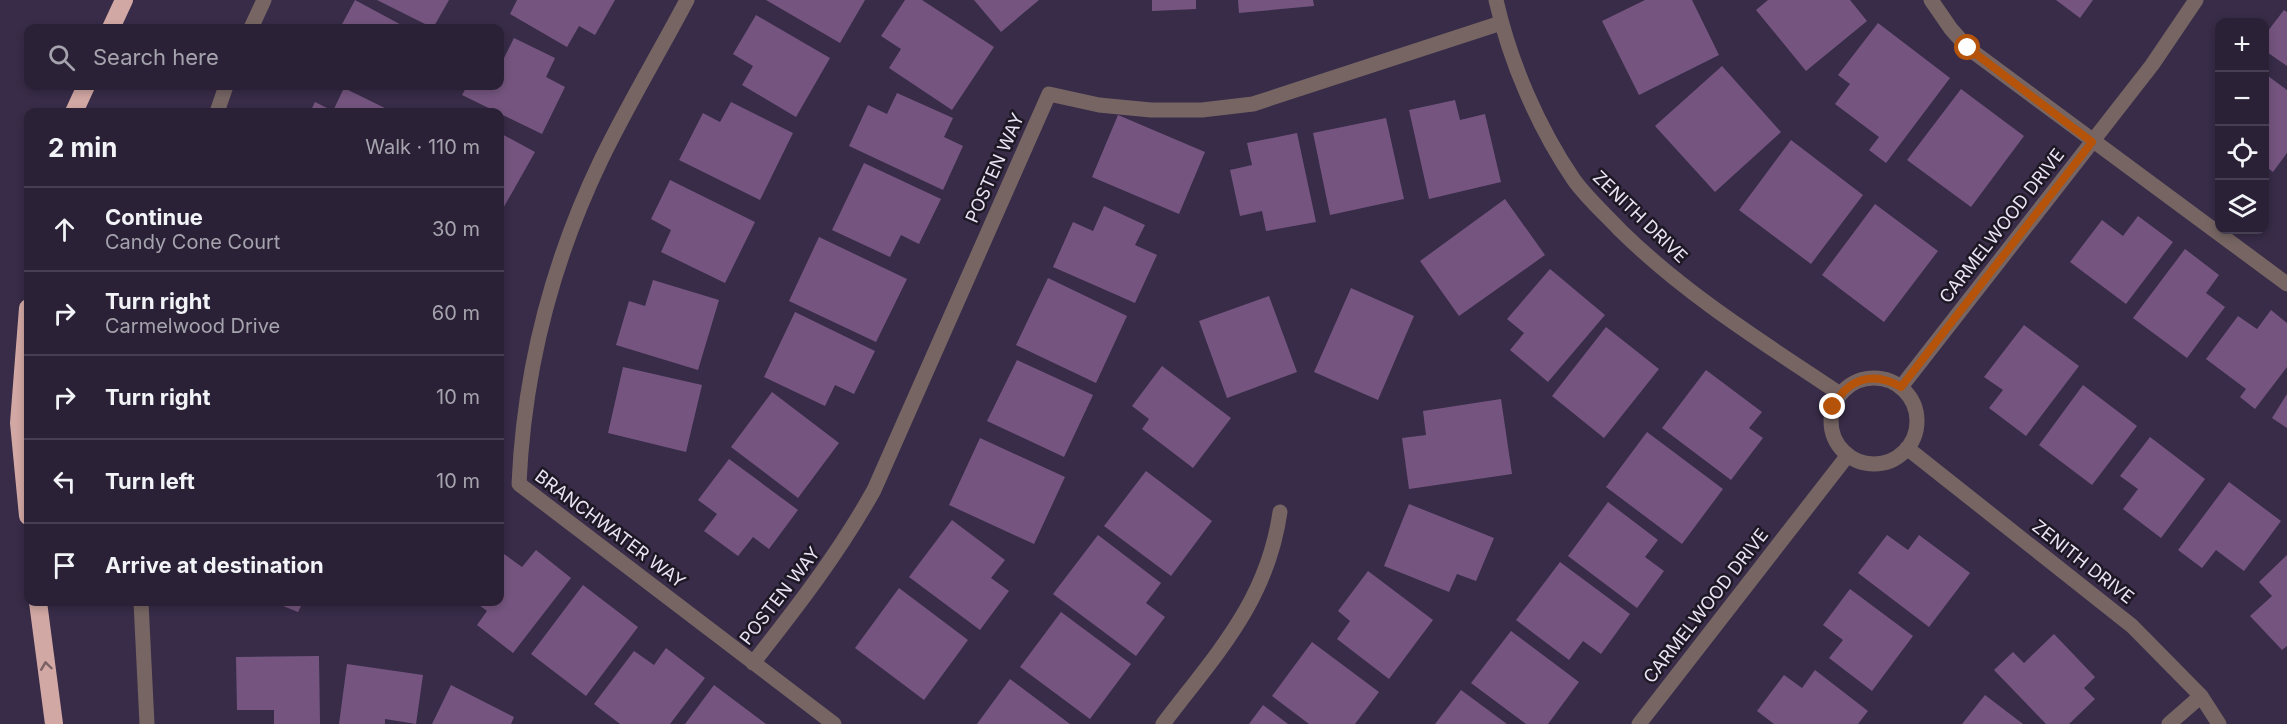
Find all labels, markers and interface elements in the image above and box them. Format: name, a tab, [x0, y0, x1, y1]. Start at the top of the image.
map controls	[2215, 18, 2269, 234]
button: +	[2215, 18, 2269, 72]
search box	[24, 24, 504, 90]
route start	[1954, 34, 1980, 60]
icon: search	[45, 41, 78, 74]
text: Search here	[93, 44, 219, 70]
button: −	[2215, 72, 2269, 126]
street label: POSTEN WAY	[961, 110, 1028, 226]
button: locate	[2215, 126, 2269, 180]
text: 2 min	[48, 132, 118, 163]
text: Walk · 110 m	[365, 135, 480, 159]
street label: CARMELWOOD DRIVE	[1935, 144, 2068, 307]
street label: ZENITH DRIVE	[1589, 166, 1692, 267]
button: layers	[2215, 180, 2269, 234]
text: Continue	[105, 204, 203, 230]
icon: ahead	[48, 213, 81, 246]
text: 30 m	[432, 217, 480, 241]
text: Candy Cone Court	[105, 230, 280, 254]
text: Turn right	[105, 288, 211, 314]
icon: right	[48, 297, 81, 330]
text: 60 m	[432, 301, 480, 325]
text: Carmelwood Drive	[105, 314, 280, 338]
icon: right	[48, 381, 81, 414]
text: Turn right	[105, 384, 211, 410]
text: 10 m	[436, 385, 480, 409]
route end	[1819, 393, 1845, 419]
icon: left	[48, 465, 81, 498]
street label: BRANCHWATER WAY	[531, 465, 690, 592]
text: Turn left	[105, 468, 195, 494]
text: 10 m	[436, 469, 480, 493]
street label: ZENITH DRIVE	[2028, 515, 2138, 608]
street label: CARMELWOOD DRIVE	[1639, 524, 1772, 687]
street label: POSTEN WAY	[735, 543, 824, 649]
icon: arrive	[48, 549, 81, 582]
text: Arrive at destination	[105, 552, 324, 578]
one-way arrow	[41, 661, 53, 671]

